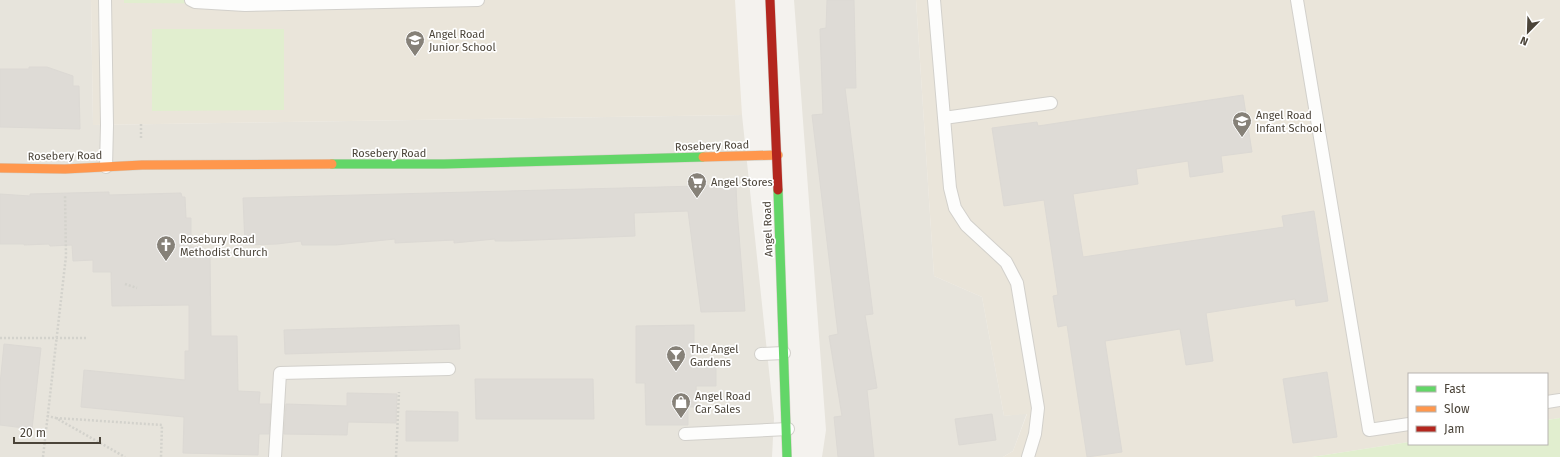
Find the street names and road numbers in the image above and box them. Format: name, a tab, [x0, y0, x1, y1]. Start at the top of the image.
street label: Rosebery Road	[675, 138, 749, 154]
street label: Rosebery Road	[352, 147, 426, 160]
street label: Rosebery Road	[28, 149, 102, 163]
street label: Angel Road	[761, 201, 775, 257]

